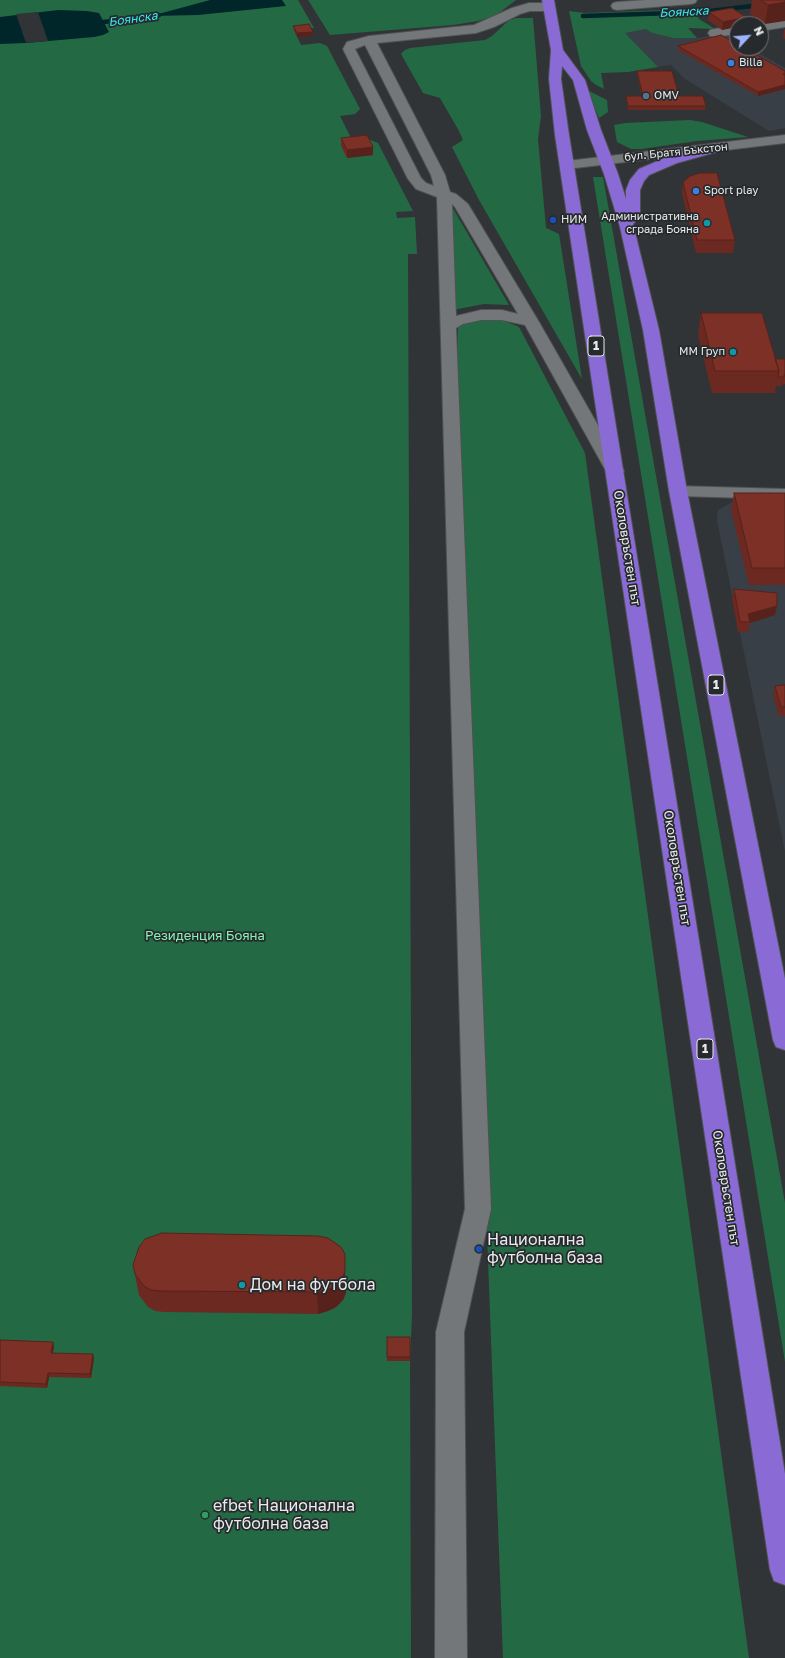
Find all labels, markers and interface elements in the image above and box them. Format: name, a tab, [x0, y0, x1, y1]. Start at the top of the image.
water label: Боянска	[659, 4, 709, 20]
water label: Боянска	[108, 8, 158, 30]
north arrow	[729, 16, 769, 56]
text: N	[752, 24, 767, 38]
place label: Billa	[739, 56, 763, 70]
marker: Billa	[726, 58, 736, 68]
place label: OMV	[654, 89, 679, 103]
marker: OMV	[641, 91, 651, 101]
street label: бул. Братя Бъкстон	[624, 140, 728, 164]
place label: Sport play	[704, 184, 759, 198]
marker: Sport play	[691, 186, 701, 196]
place label: Административна сграда Бояна	[601, 210, 699, 236]
place label: НИМ	[561, 213, 587, 227]
marker: НИМ	[548, 215, 558, 225]
marker: Административна сграда Бояна	[702, 218, 712, 228]
road number: 1	[588, 336, 604, 356]
place label: ММ Груп	[679, 345, 725, 359]
marker: ММ Груп	[728, 347, 738, 357]
street label: Околовръстен път	[610, 489, 644, 607]
road number: 1	[708, 675, 724, 695]
street label: Околовръстен път	[660, 809, 694, 927]
park label: Резиденция Бояна	[145, 928, 265, 944]
road number: 1	[697, 1039, 713, 1059]
street label: Околовръстен път	[709, 1129, 743, 1247]
place label: Национална футболна база	[487, 1230, 603, 1268]
marker: Национална футболна база	[474, 1244, 484, 1254]
place label: Дом на футбола	[250, 1275, 375, 1295]
marker: Дом на футбола	[237, 1280, 247, 1290]
place label: efbet Национална футболна база	[213, 1496, 355, 1534]
marker: efbet Национална футболна база	[200, 1510, 210, 1520]

